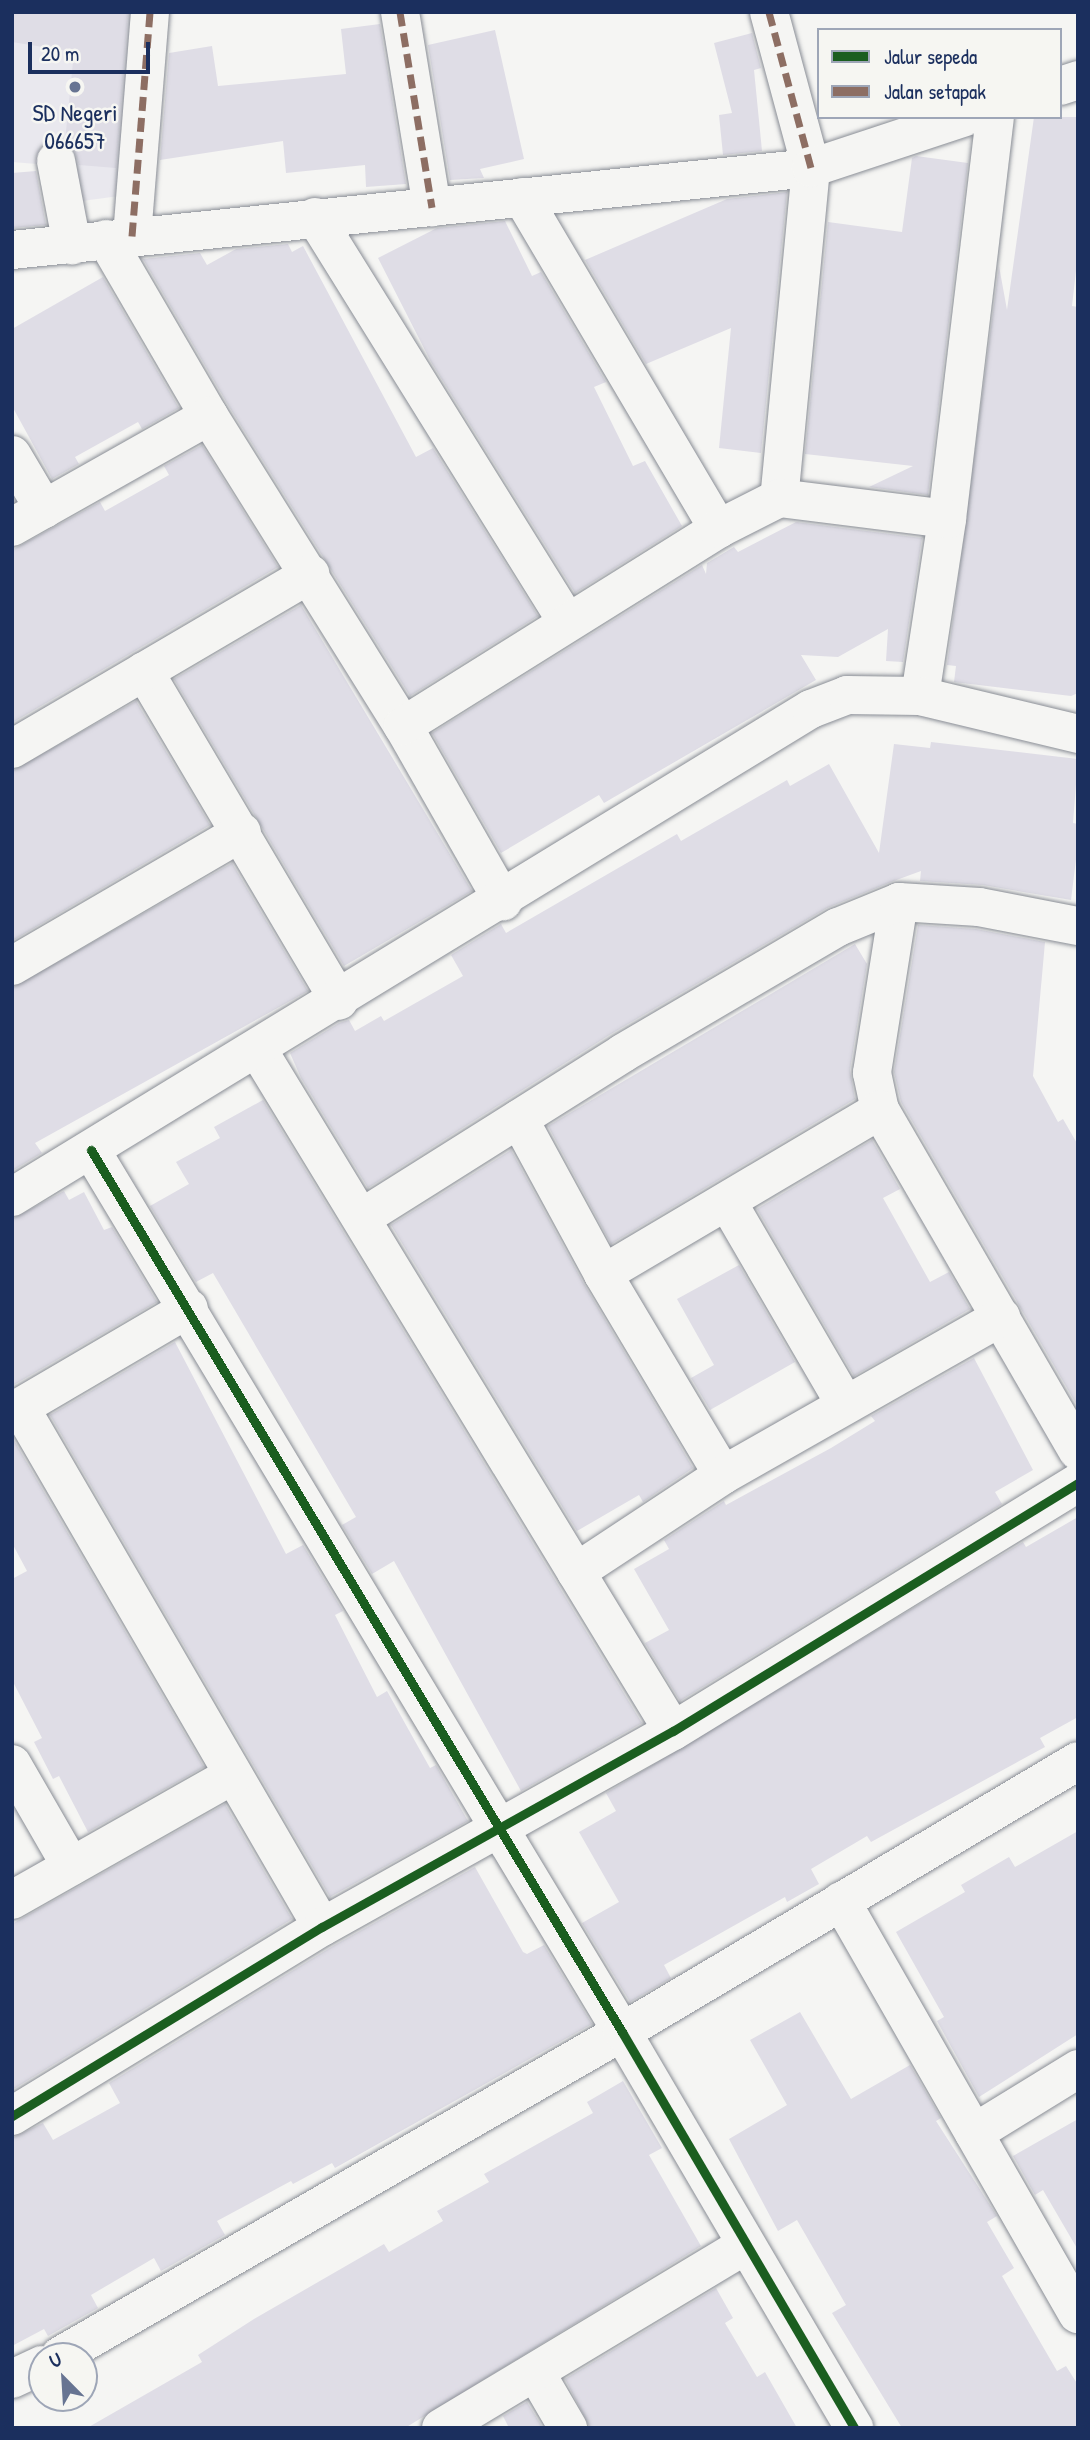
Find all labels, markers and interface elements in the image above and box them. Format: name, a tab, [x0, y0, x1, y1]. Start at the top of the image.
scale bar	[32, 28, 154, 72]
legend	[817, 28, 1062, 119]
text: 20 m	[41, 39, 79, 68]
text: Jalur sepeda	[884, 42, 977, 71]
text: Jalan setapak	[884, 77, 986, 106]
marker: SD Negeri 066657	[67, 79, 83, 95]
place label: SD Negeri 066657	[32, 99, 118, 155]
north arrow	[28, 2342, 98, 2412]
text: U	[45, 2346, 65, 2374]

